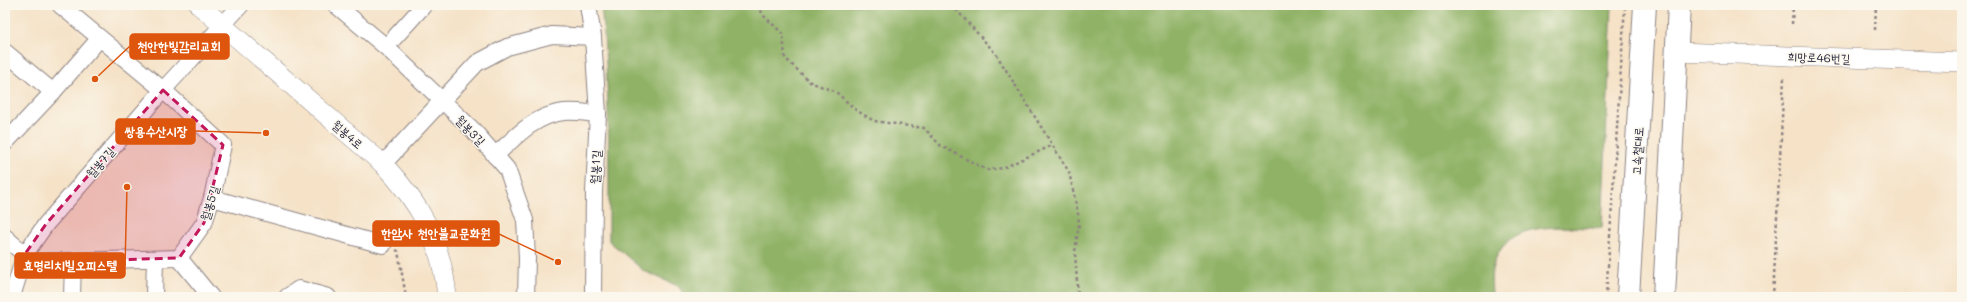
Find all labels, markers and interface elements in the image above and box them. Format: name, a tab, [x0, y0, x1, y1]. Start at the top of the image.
callout: 천안한빛감리교회	[130, 34, 229, 59]
text: 천안한빛감리교회	[137, 37, 221, 54]
street label: 희망로46번길	[1787, 48, 1851, 66]
street label: 월봉3길	[453, 111, 489, 149]
street label: 월봉4로	[329, 116, 367, 152]
callout: 쌍용수산시장	[116, 119, 195, 144]
text: 쌍용수산시장	[124, 122, 188, 139]
street label: 고속철대로	[1628, 126, 1646, 176]
street label: 월봉7길	[82, 143, 118, 181]
street label: 월봉1길	[586, 149, 604, 185]
street label: 월봉5길	[196, 183, 222, 223]
callout: 한암사 천안불교문화원	[373, 221, 499, 246]
text: 한암사 천안불교문화원	[380, 224, 491, 241]
callout: 효명리치빌오피스텔	[15, 253, 125, 278]
text: 효명리치빌오피스텔	[23, 256, 118, 273]

